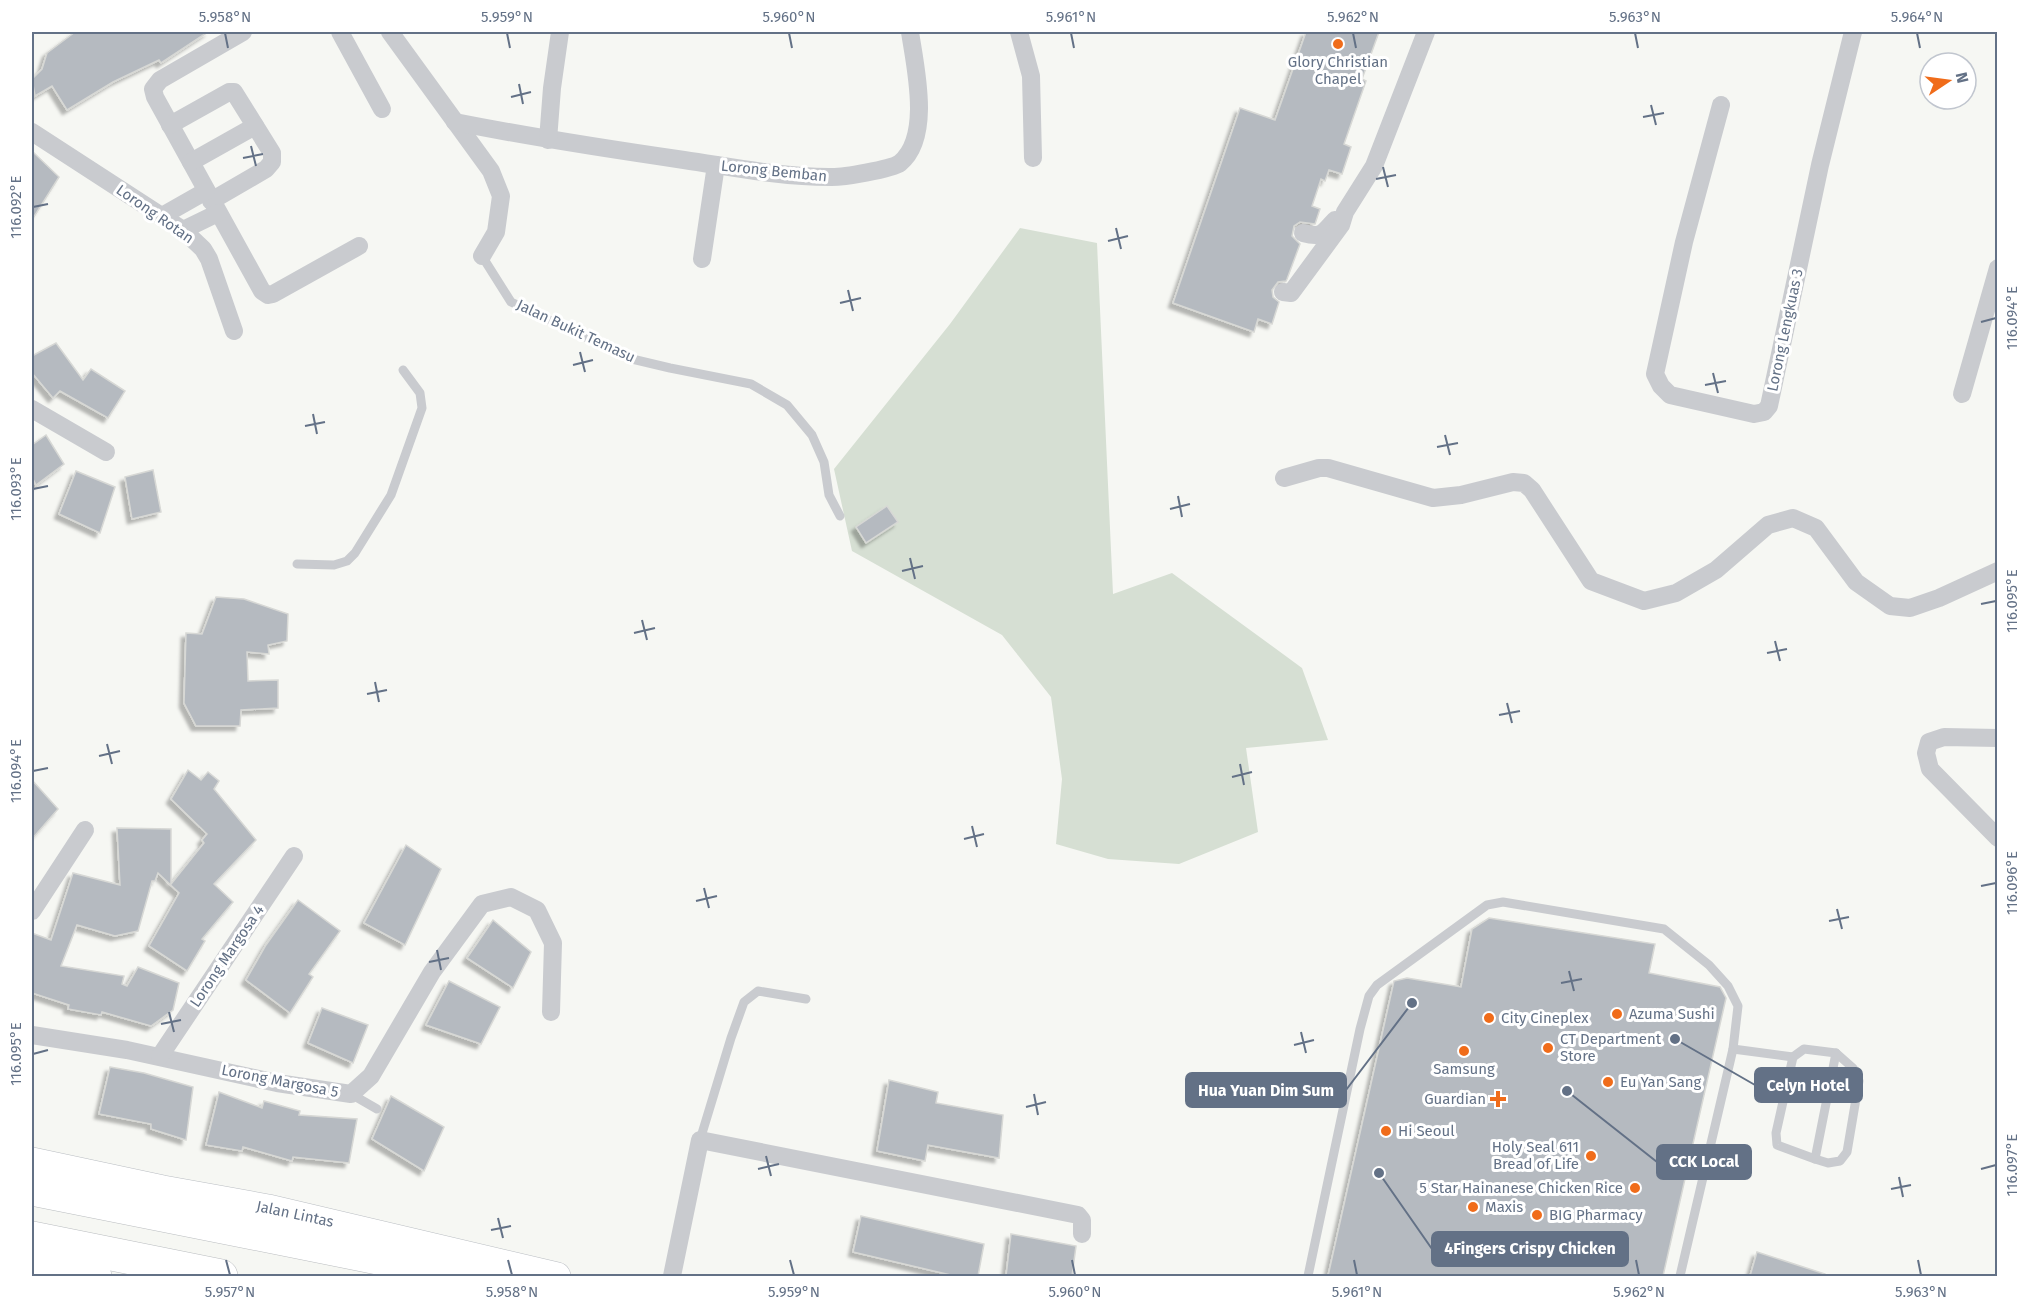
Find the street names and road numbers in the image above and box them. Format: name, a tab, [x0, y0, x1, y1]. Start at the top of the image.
street label: Lorong Bemban	[720, 156, 828, 186]
street label: Lorong Rotan	[113, 181, 197, 247]
street label: Lorong Lengkuas 3	[1763, 267, 1807, 393]
street label: Jalan Bukit Temasu	[514, 296, 638, 366]
street label: Lorong Margosa 4	[186, 902, 268, 1010]
street label: Lorong Margosa 5	[220, 1061, 340, 1101]
street label: Jalan Lintas	[255, 1197, 335, 1231]

